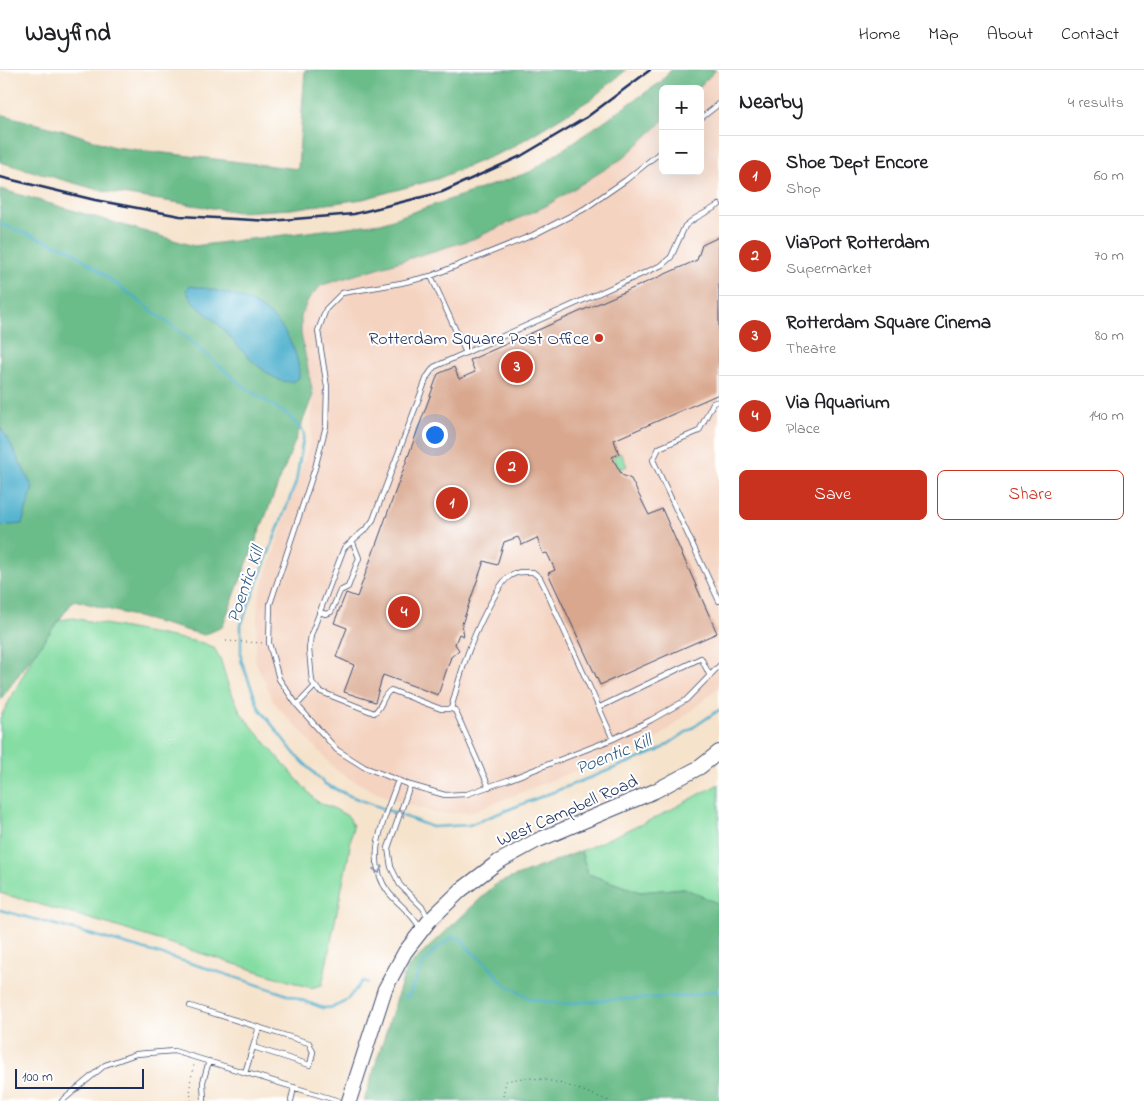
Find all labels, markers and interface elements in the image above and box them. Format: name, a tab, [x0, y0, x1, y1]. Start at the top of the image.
text: Wayfind	[25, 17, 111, 52]
text: Home	[859, 22, 900, 48]
text: Map	[928, 22, 959, 48]
text: About	[987, 22, 1033, 48]
text: Contact	[1061, 22, 1119, 48]
map controls	[659, 85, 704, 175]
button: +	[659, 85, 704, 130]
text: Nearby	[739, 88, 803, 118]
text: 4 results	[1068, 91, 1124, 115]
button: −	[659, 130, 704, 175]
text: Shoe Dept Encore	[786, 150, 928, 177]
text: 1	[752, 164, 758, 188]
text: 60 m	[1094, 164, 1124, 188]
text: Shop	[786, 177, 821, 201]
text: ViaPort Rotterdam	[786, 230, 930, 257]
text: 2	[751, 244, 759, 268]
text: 70 m	[1094, 244, 1124, 268]
text: Supermarket	[786, 257, 872, 281]
text: Rotterdam Square Cinema	[786, 310, 991, 337]
text: 3	[752, 324, 758, 348]
text: 80 m	[1095, 324, 1124, 348]
place label: Rotterdam Square Post Office	[368, 327, 590, 353]
marker: Rotterdam Square Post Office	[593, 332, 605, 344]
text: Theatre	[786, 337, 836, 361]
pin: 3	[501, 348, 533, 386]
text: Via Aquarium	[786, 390, 890, 417]
text: 4	[752, 404, 758, 428]
text: 140 m	[1089, 404, 1124, 428]
text: Place	[786, 417, 820, 441]
your location	[422, 422, 448, 448]
pin: 2	[496, 448, 528, 486]
button: Save	[739, 470, 927, 520]
button: Share	[937, 470, 1124, 520]
pin: 1	[436, 484, 468, 522]
water label: Poentic Kill	[221, 540, 273, 627]
pin: 4	[388, 593, 420, 631]
water label: Poentic Kill	[572, 727, 659, 783]
street label: West Campbell Road	[493, 769, 642, 855]
one-way arrow	[394, 809, 404, 817]
one-way arrow	[373, 865, 383, 874]
scale bar	[15, 1066, 144, 1089]
text: 100 m	[22, 1067, 53, 1088]

